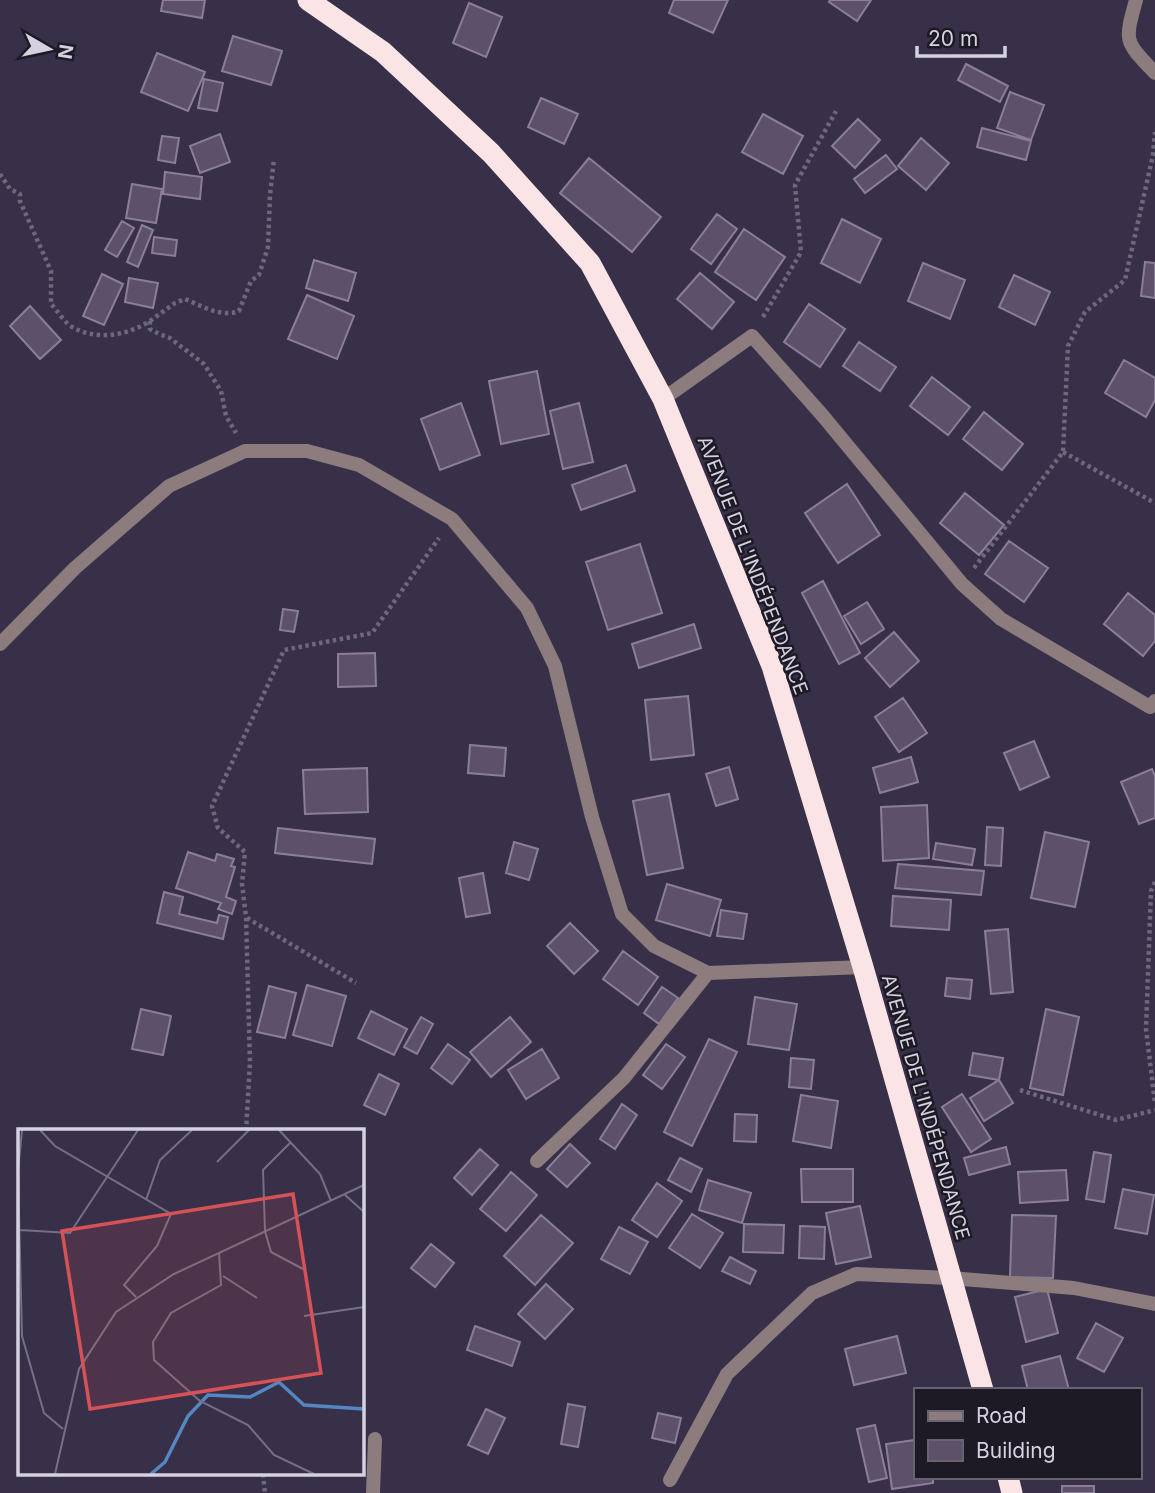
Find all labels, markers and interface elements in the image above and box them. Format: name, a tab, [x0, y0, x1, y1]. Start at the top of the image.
north arrow	[14, 14, 84, 84]
scale bar	[917, 14, 1004, 58]
text: 20 m	[928, 26, 978, 51]
text: N	[53, 43, 78, 61]
street label: AVENUE DE L'INDÉPENDANCE	[693, 432, 813, 698]
street label: AVENUE DE L'INDÉPENDANCE	[877, 972, 975, 1242]
inset map	[18, 1129, 364, 1476]
legend	[914, 1388, 1141, 1479]
text: Road	[976, 1403, 1027, 1428]
text: Building	[976, 1438, 1056, 1463]

